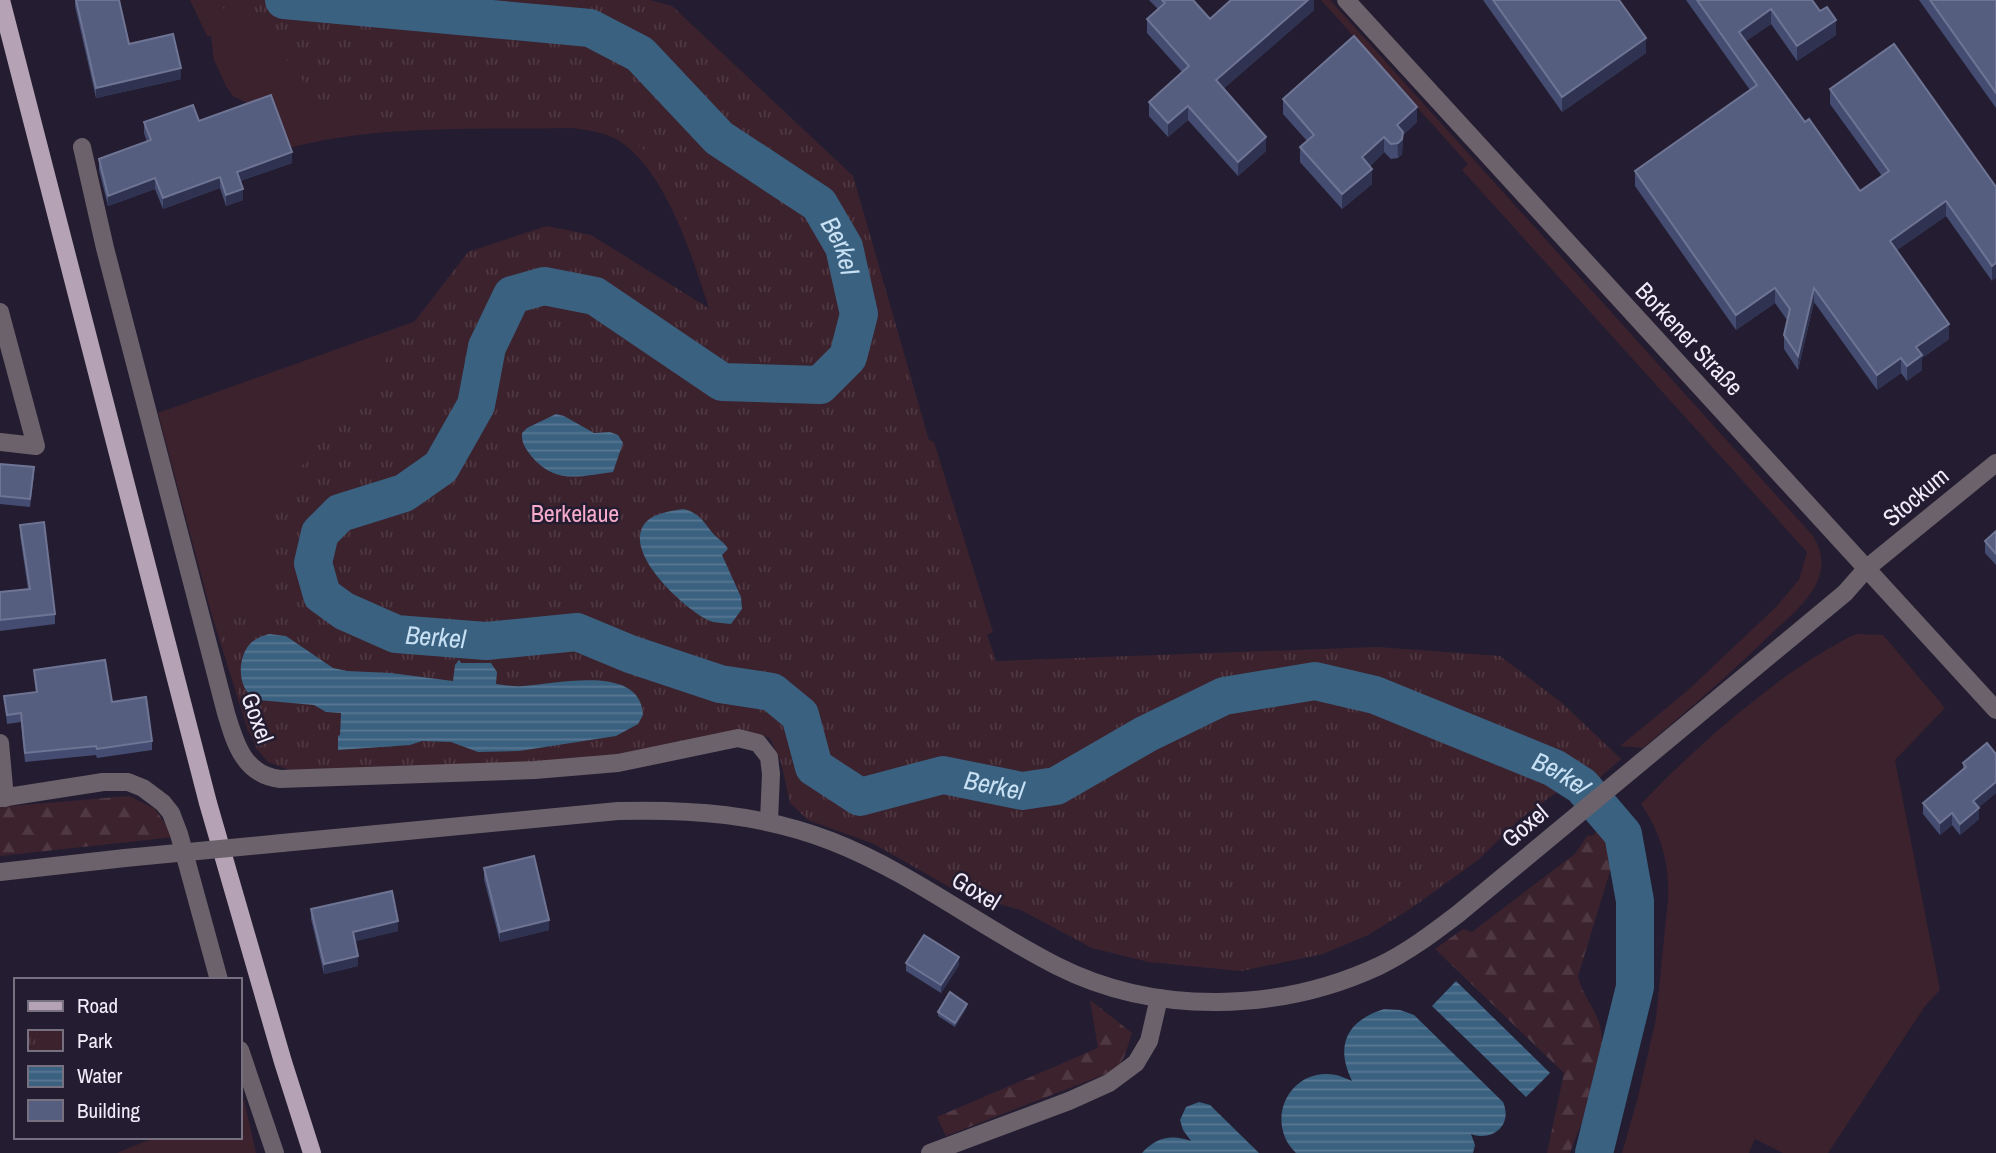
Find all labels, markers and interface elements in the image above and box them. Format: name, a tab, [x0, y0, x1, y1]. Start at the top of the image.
water label: Berkel	[813, 210, 868, 279]
street label: Borkener Straße	[1629, 275, 1751, 402]
street label: Stockum	[1876, 459, 1955, 533]
park label: Berkelaue	[531, 497, 619, 529]
water label: Berkel	[404, 617, 468, 656]
street label: Goxel	[234, 688, 282, 747]
water label: Berkel	[1527, 743, 1600, 802]
water label: Berkel	[961, 762, 1029, 808]
street label: Goxel	[1494, 796, 1554, 854]
street label: Goxel	[946, 863, 1007, 917]
legend	[14, 978, 242, 1139]
text: Road	[77, 991, 118, 1020]
text: Park	[77, 1026, 113, 1055]
text: Water	[77, 1061, 123, 1090]
text: Building	[77, 1096, 141, 1125]

